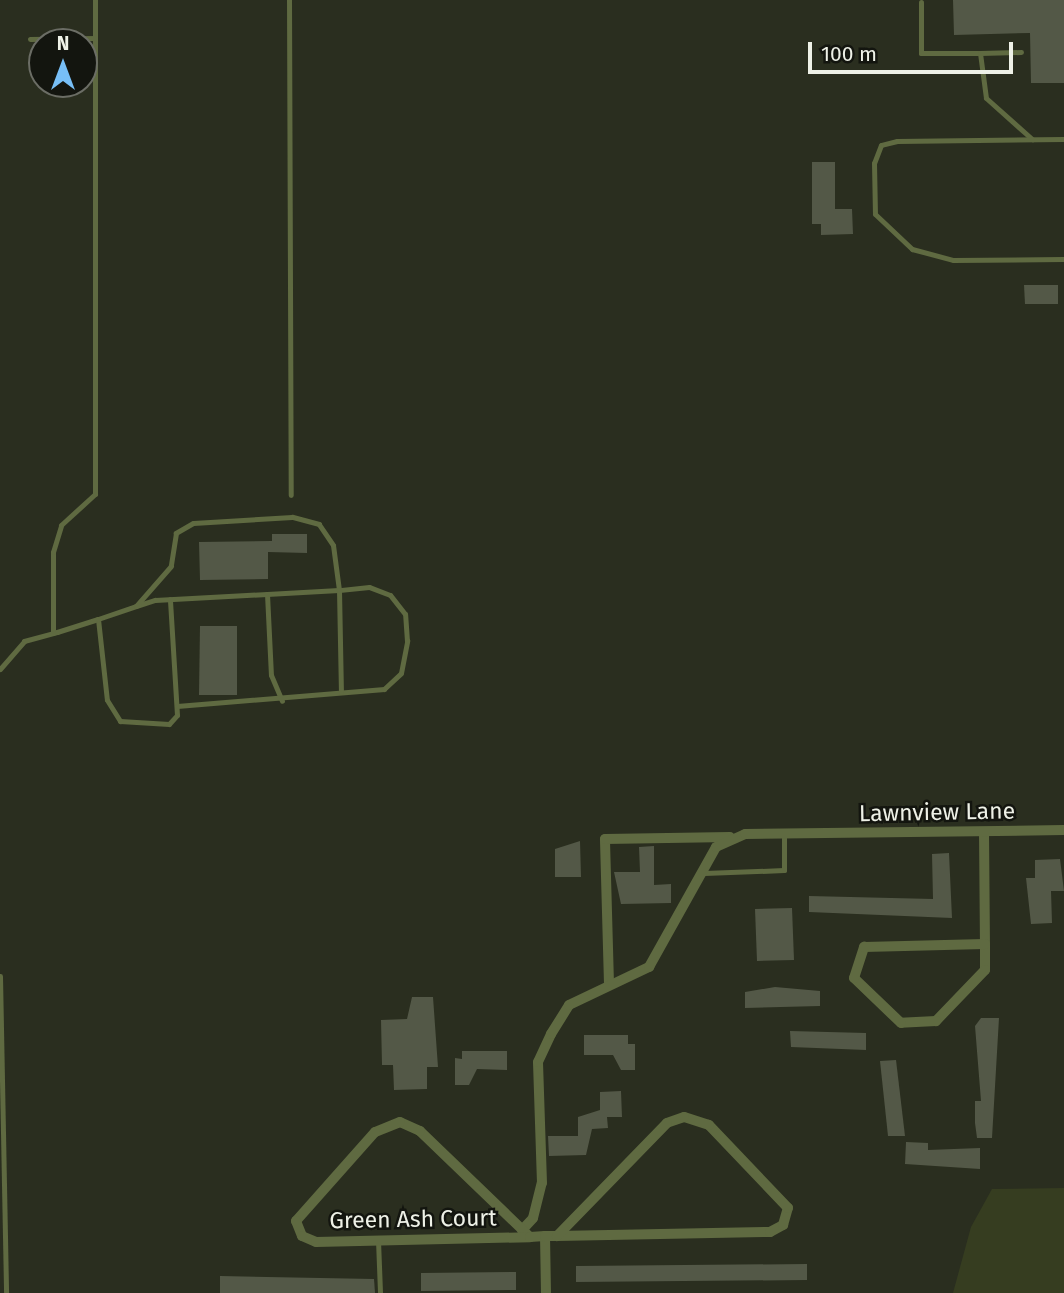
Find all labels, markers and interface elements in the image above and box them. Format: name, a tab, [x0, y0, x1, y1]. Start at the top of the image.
north arrow	[28, 28, 98, 98]
scale bar	[812, 28, 1017, 72]
text: N	[57, 32, 69, 55]
text: 100 m	[821, 41, 877, 67]
street label: Lawnview Lane	[859, 797, 1015, 827]
street label: Green Ash Court	[329, 1204, 497, 1234]

